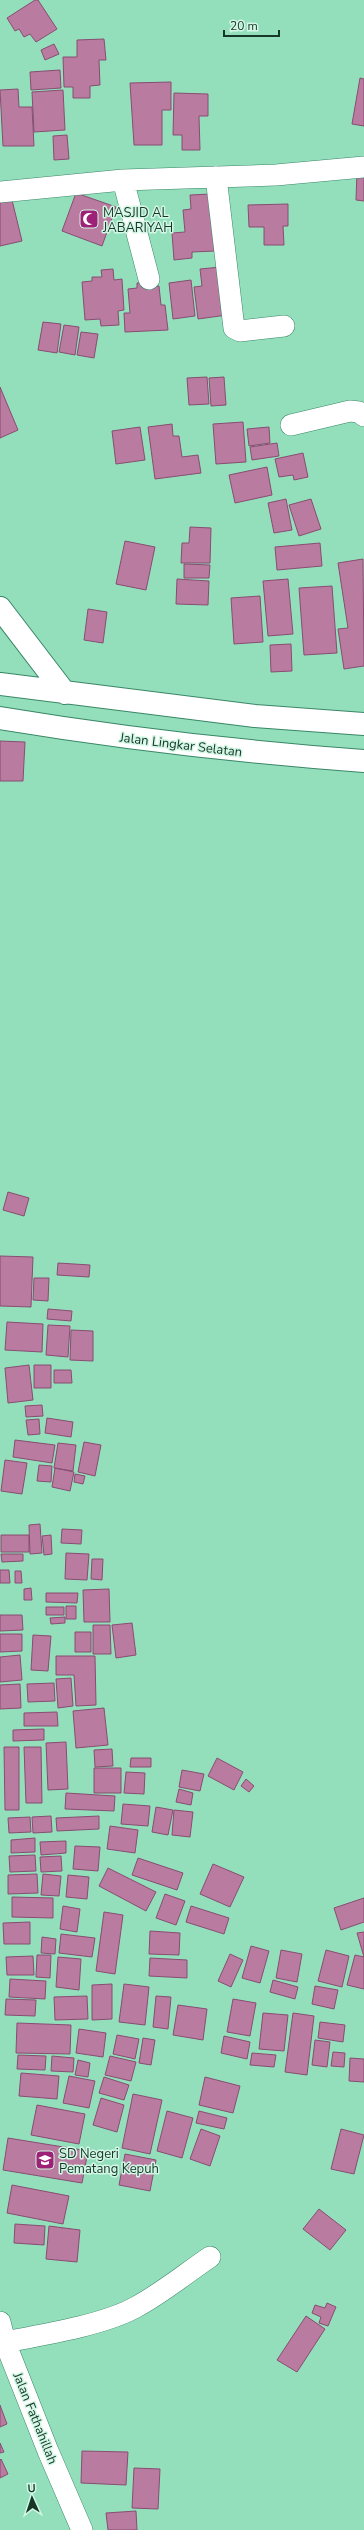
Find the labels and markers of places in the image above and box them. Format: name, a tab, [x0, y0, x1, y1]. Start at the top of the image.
place label: MASJID AL JABARIYAH	[102, 204, 173, 237]
mosque icon: MASJID AL JABARIYAH	[78, 208, 100, 230]
place label: SD Negeri Pematang Kepuh	[59, 2145, 159, 2178]
school or university icon: SD Negeri Pematang Kepuh	[34, 2149, 56, 2171]

